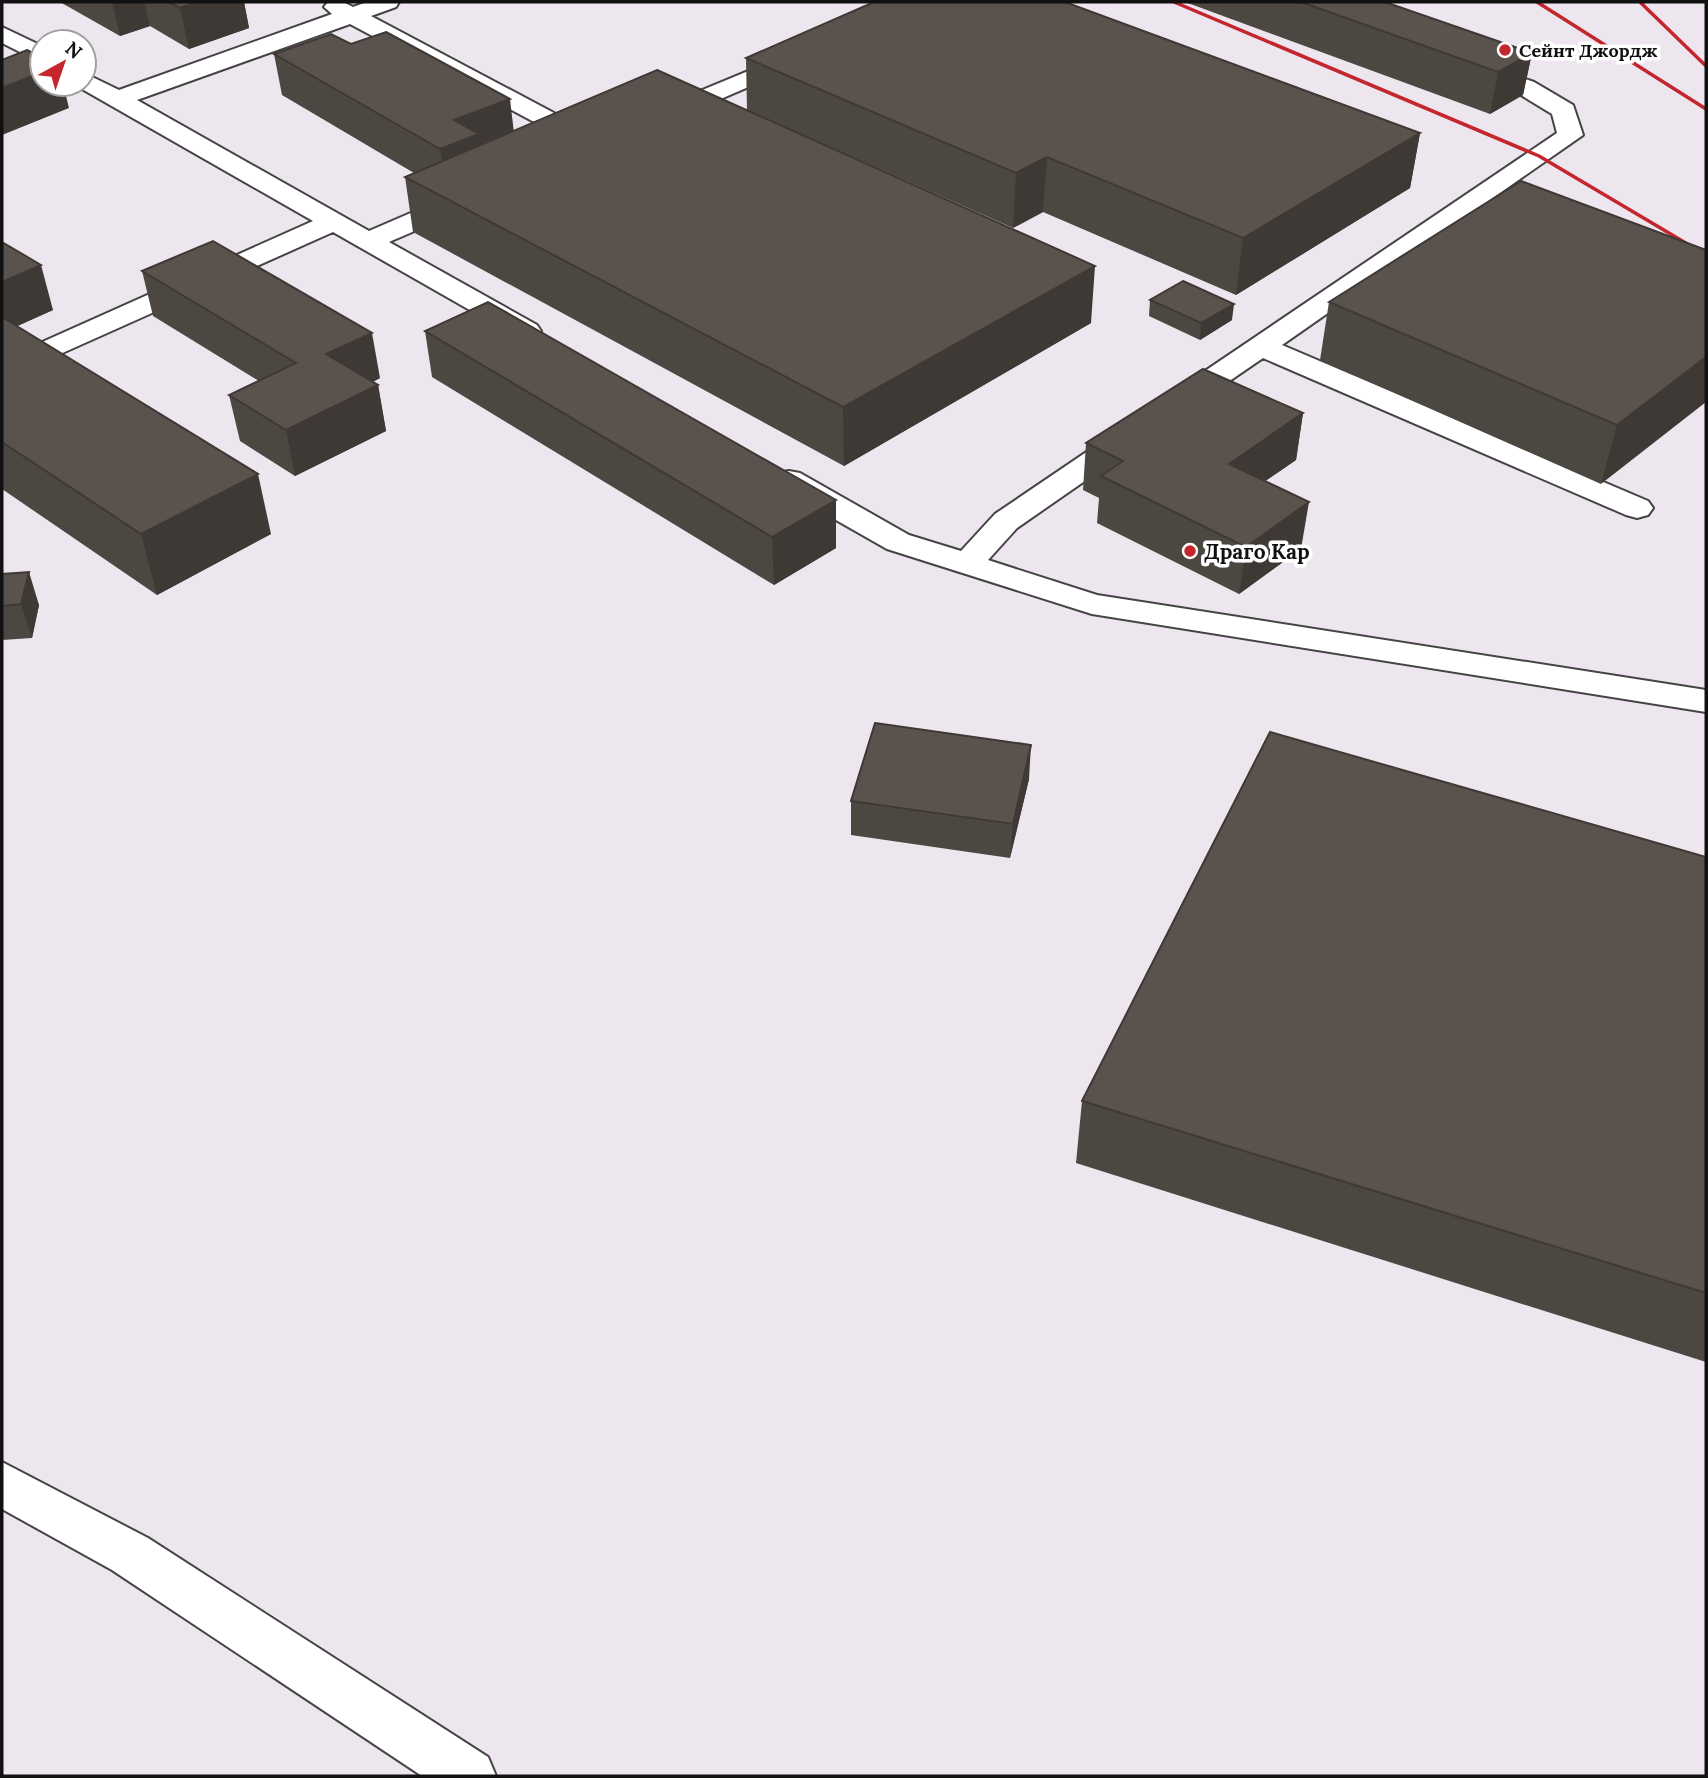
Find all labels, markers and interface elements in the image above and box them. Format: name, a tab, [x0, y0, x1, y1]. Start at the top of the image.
north arrow	[28, 28, 98, 98]
text: N	[61, 36, 88, 64]
place label: Сейнт Джордж	[1519, 39, 1658, 62]
marker: Сейнт Джордж	[1497, 42, 1513, 58]
place label: Драго Кар	[1204, 538, 1310, 565]
marker: Драго Кар	[1182, 543, 1198, 559]

